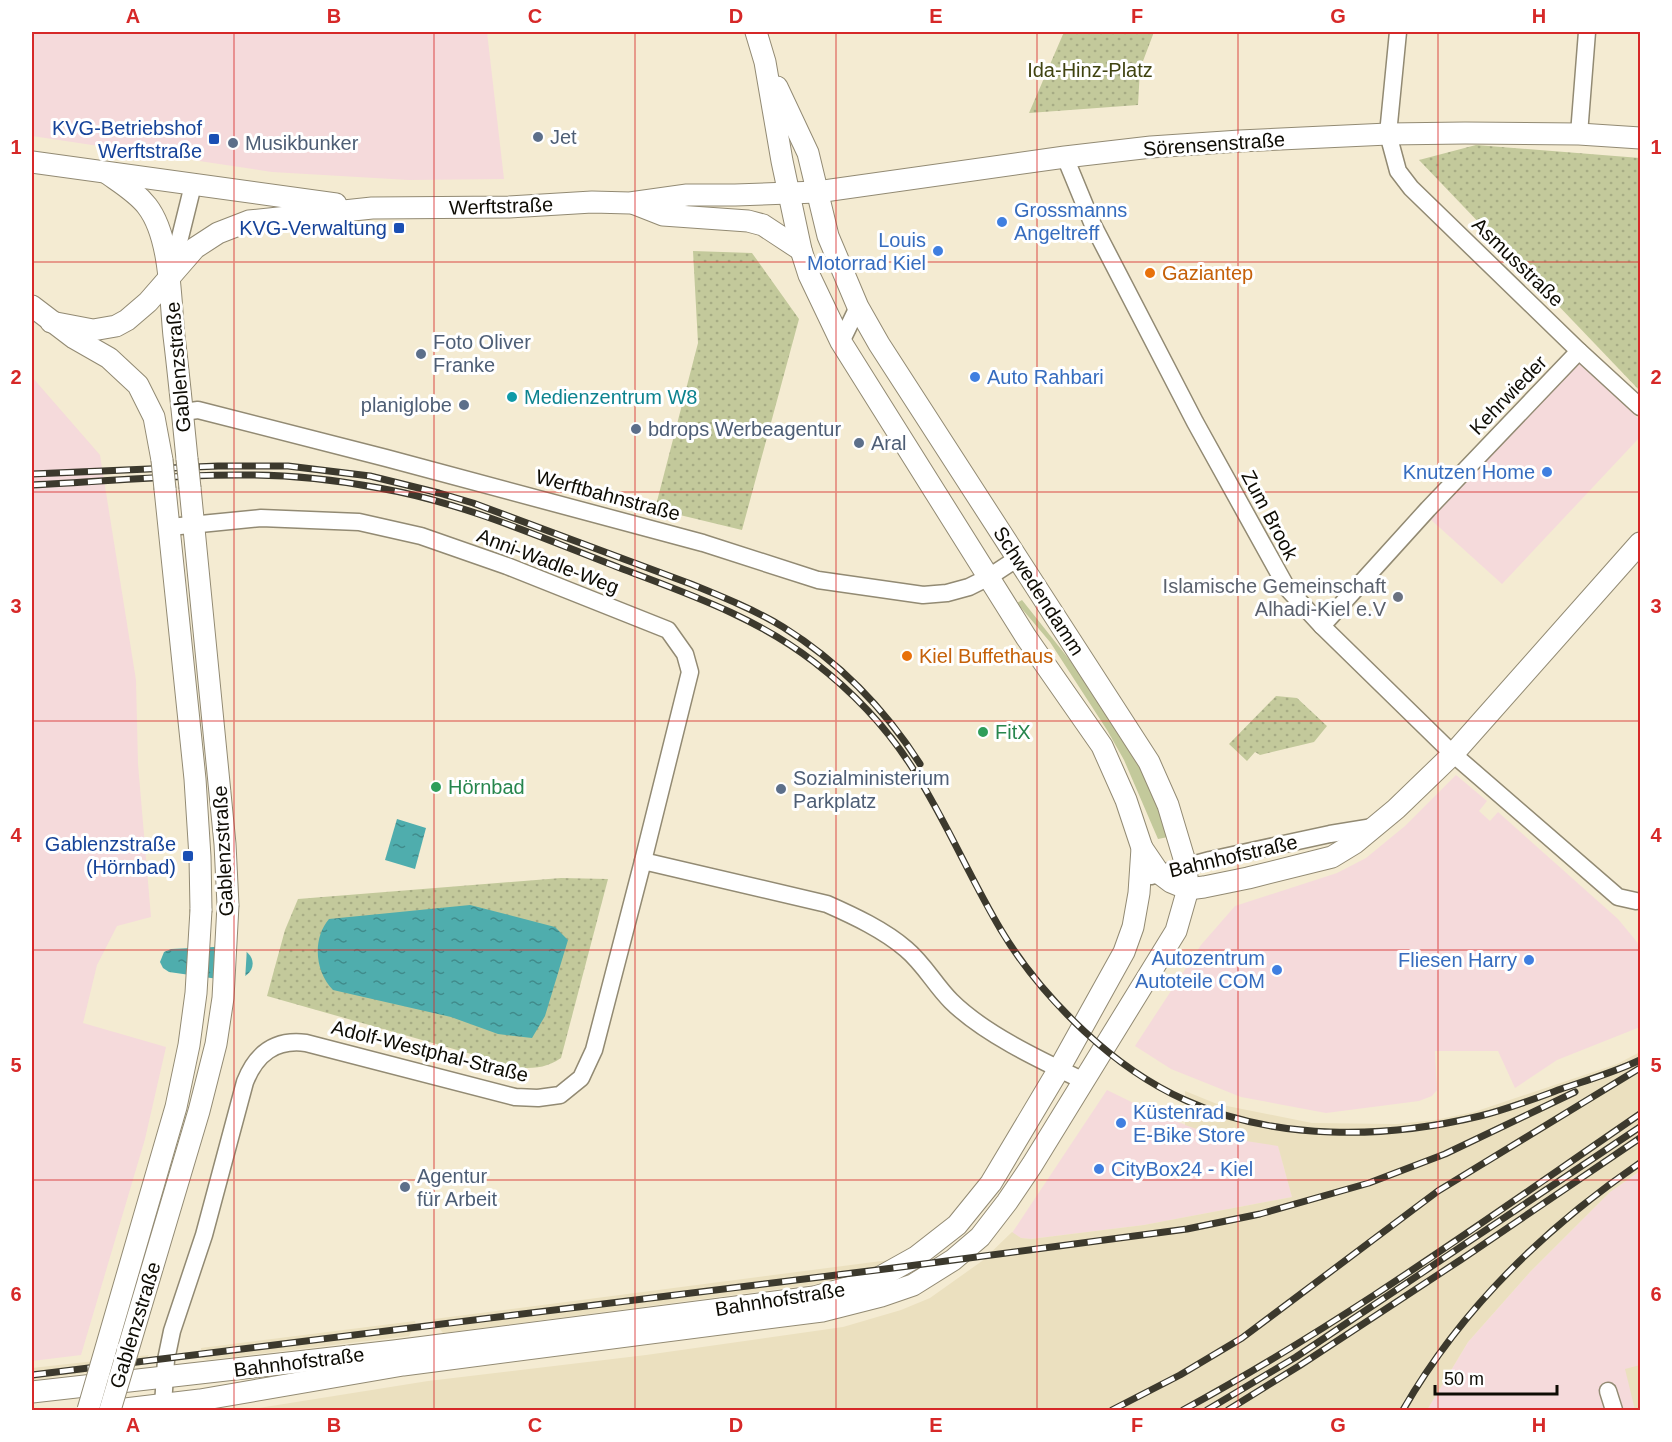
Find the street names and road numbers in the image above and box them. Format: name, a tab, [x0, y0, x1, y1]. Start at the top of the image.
street label: Sörensenstraße	[1142, 128, 1286, 160]
street label: Werftstraße	[449, 193, 553, 219]
street label: Asmusstraße	[1468, 213, 1568, 311]
street label: Gablenzstraße	[161, 301, 195, 433]
street label: Kehrwieder	[1465, 351, 1551, 439]
street label: Werftbahnstraße	[533, 465, 683, 525]
street label: Zum Brook	[1237, 467, 1303, 564]
street label: Schwedendamm	[989, 523, 1089, 659]
street label: Anni-Wadle-Weg	[474, 524, 622, 598]
street label: Gablenzstraße	[209, 785, 237, 917]
street label: Bahnhofstraße	[1167, 831, 1299, 881]
street label: Adolf-Westphal-Straße	[329, 1016, 531, 1086]
street label: Gablenzstraße	[105, 1259, 165, 1391]
street label: Bahnhofstraße	[713, 1278, 847, 1320]
street label: Bahnhofstraße	[233, 1343, 365, 1381]

